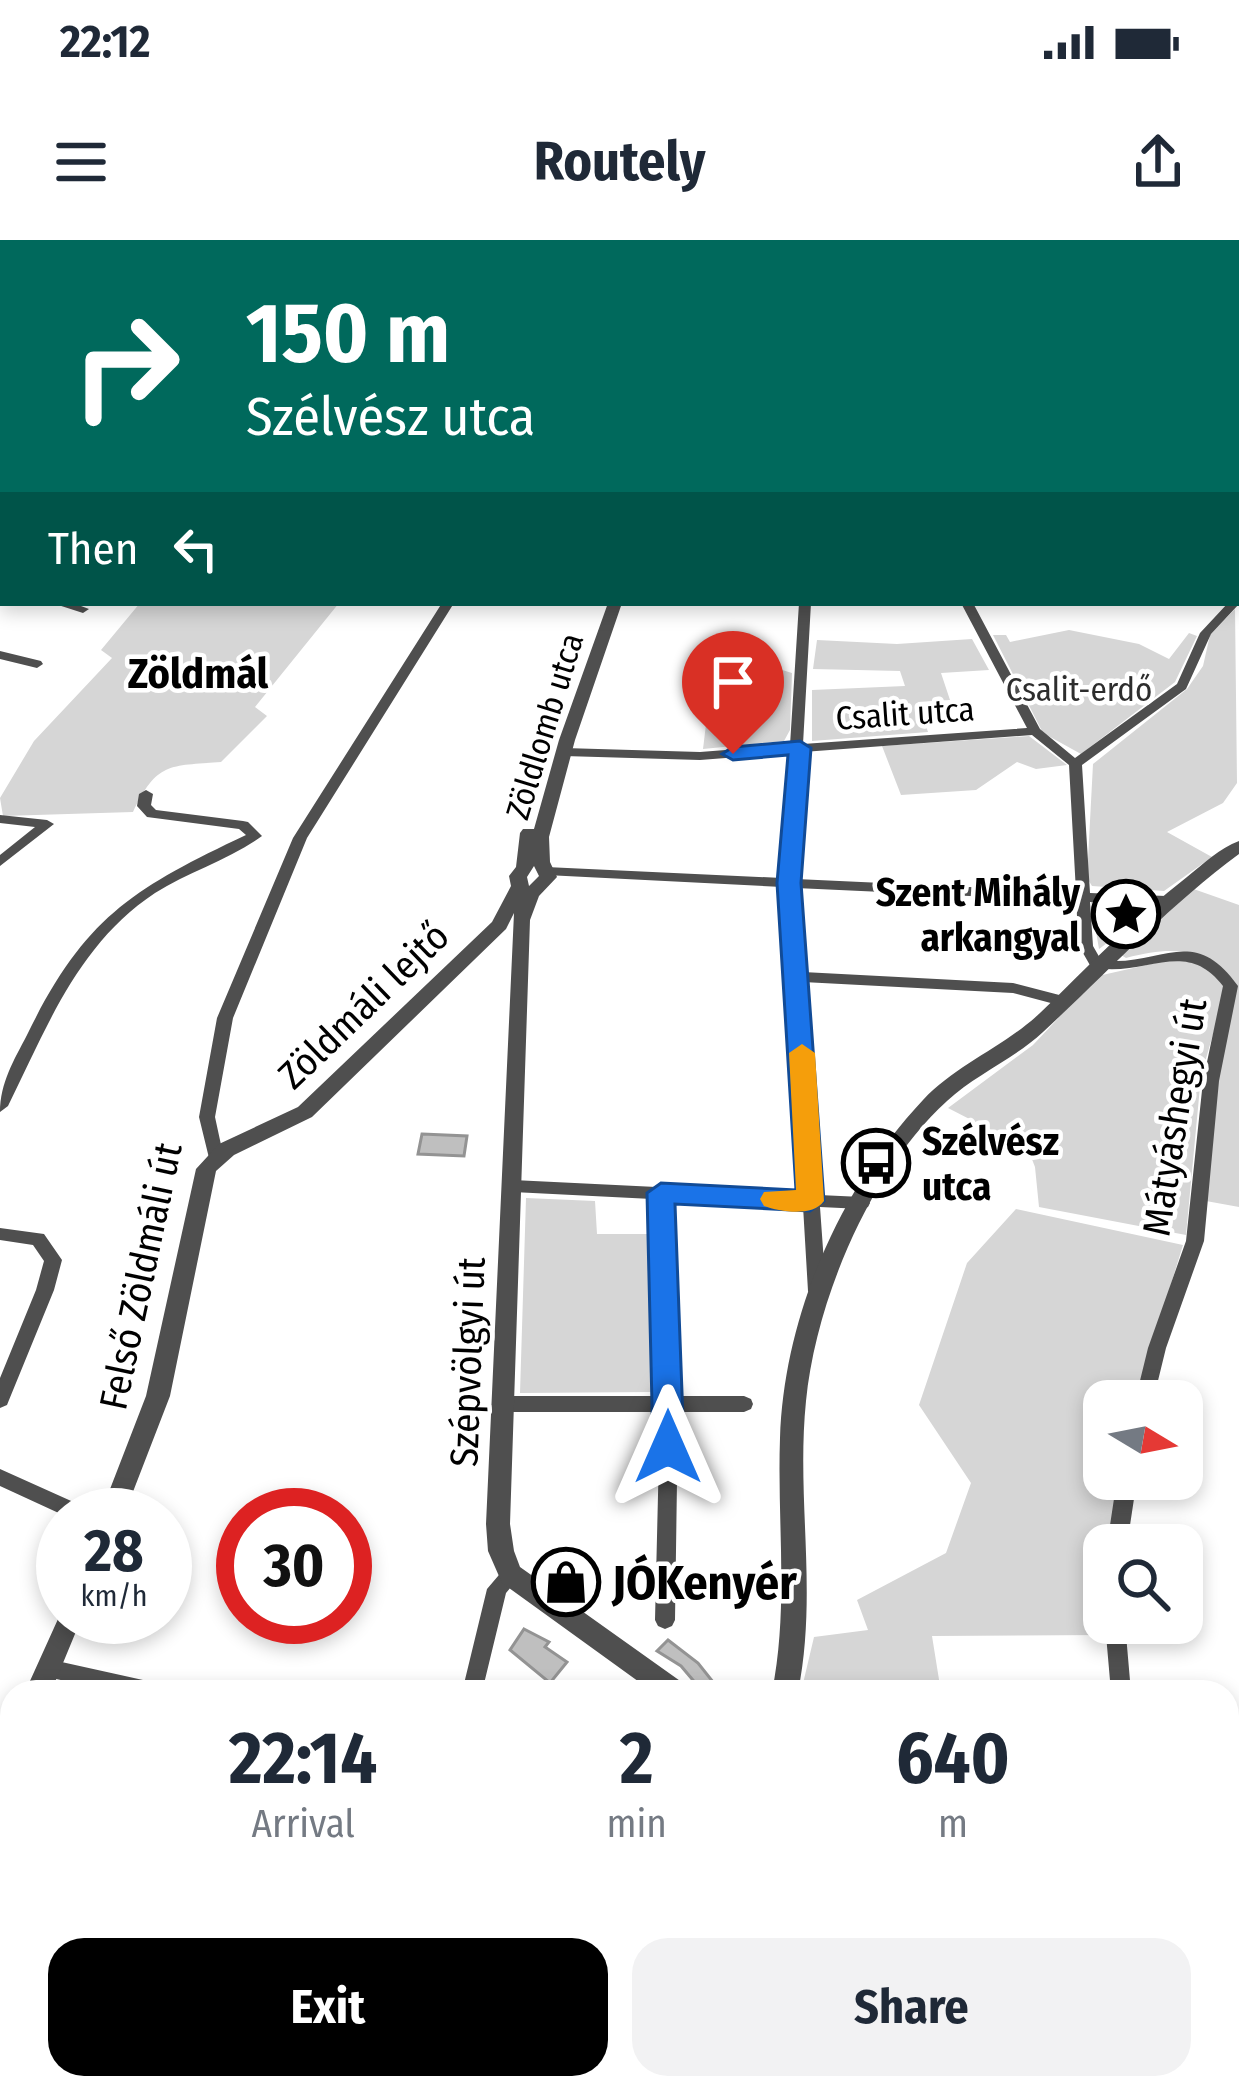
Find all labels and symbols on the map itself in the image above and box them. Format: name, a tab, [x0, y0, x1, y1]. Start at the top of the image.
street label: Zöldlomb utca	[498, 628, 592, 824]
pin	[682, 631, 784, 754]
district label: Zöldmál	[128, 649, 269, 699]
park label: Csalit-erdő	[1006, 670, 1152, 710]
street label: Csalit utca	[834, 689, 976, 739]
place label: Szent Mihály arkangyal	[876, 870, 1080, 961]
place icon: Szent Mihály arkangyal	[1091, 879, 1161, 949]
street label: Zöldmáli lejtő	[269, 913, 458, 1098]
street label: Mátyáshegyi út	[1134, 995, 1216, 1239]
place label: Szélvész utca	[922, 1119, 1059, 1210]
bus stop icon: Szélvész utca	[841, 1128, 911, 1198]
street label: Felső Zöldmáli út	[90, 1138, 192, 1414]
street label: Szépvölgyi út	[441, 1256, 495, 1468]
north arrow	[1083, 1380, 1203, 1500]
position arrow	[605, 1384, 731, 1510]
speed limit sign: 30	[216, 1488, 372, 1644]
shop icon: JÓKenyér	[531, 1547, 601, 1617]
place label: JÓKenyér	[611, 1554, 797, 1612]

